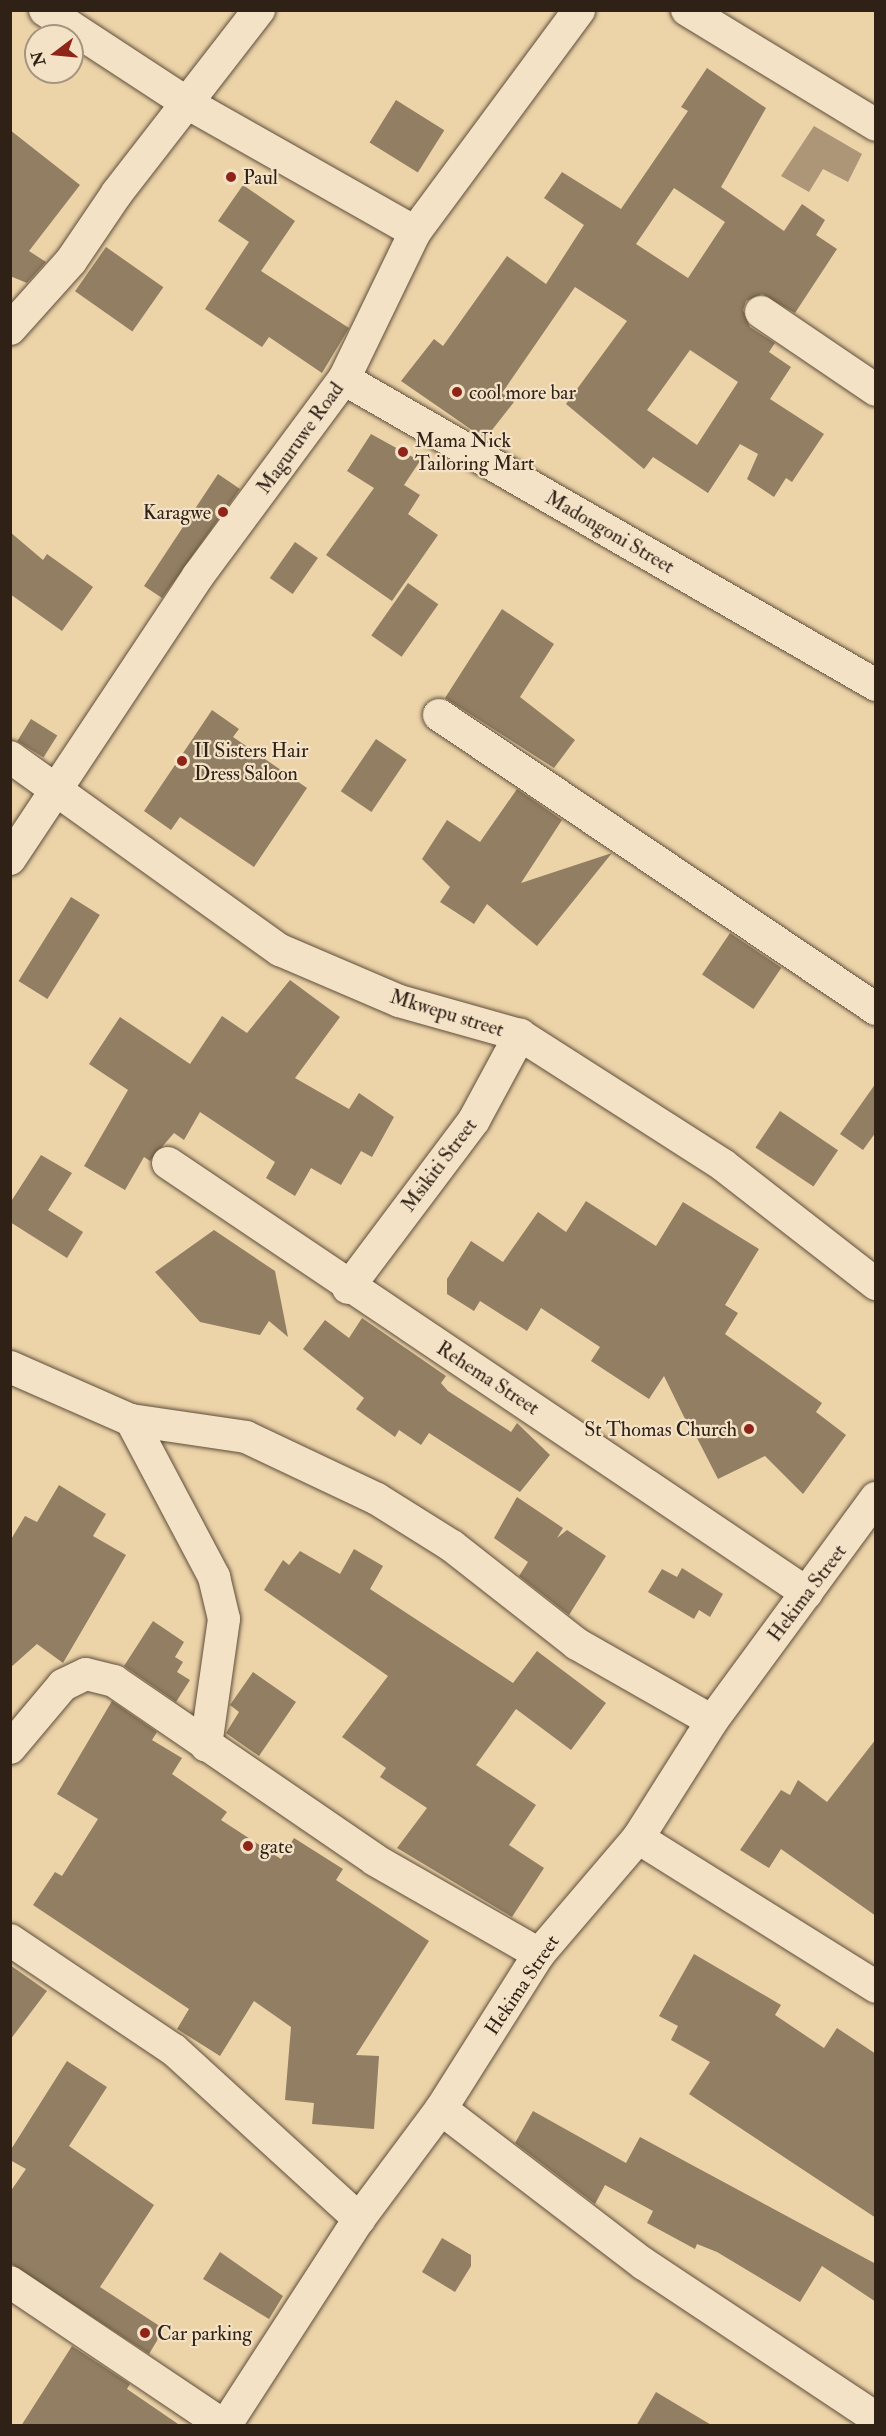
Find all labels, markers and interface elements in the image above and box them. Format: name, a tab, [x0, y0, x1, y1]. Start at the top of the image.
north arrow	[24, 24, 84, 84]
text: N	[27, 49, 50, 68]
place label: Paul	[243, 165, 278, 189]
marker: Paul	[224, 170, 238, 184]
street label: Maguruwe Road	[251, 378, 349, 498]
place label: cool more bar	[469, 380, 576, 404]
marker: cool more bar	[450, 385, 464, 399]
place label: Mama Nick Tailoring Mart	[415, 428, 534, 475]
marker: Mama Nick Tailoring Mart	[396, 445, 410, 459]
street label: Madongoni Street	[541, 485, 679, 579]
place label: Karagwe	[143, 500, 211, 524]
marker: Karagwe	[216, 505, 230, 519]
place label: II Sisters Hair Dress Saloon	[194, 738, 308, 785]
marker: II Sisters Hair Dress Saloon	[175, 754, 189, 768]
street label: Mkwepu street	[387, 984, 507, 1042]
street label: Msikiti Street	[396, 1114, 482, 1216]
street label: Rehema Street	[432, 1336, 544, 1420]
place label: St Thomas Church	[584, 1417, 737, 1441]
marker: St Thomas Church	[742, 1422, 756, 1436]
street label: Hekima Street	[763, 1540, 851, 1646]
place label: gate	[260, 1834, 293, 1858]
marker: gate	[241, 1839, 255, 1853]
street label: Hekima Street	[480, 1930, 564, 2040]
place label: Car parking	[157, 2321, 252, 2345]
marker: Car parking	[138, 2326, 152, 2340]

